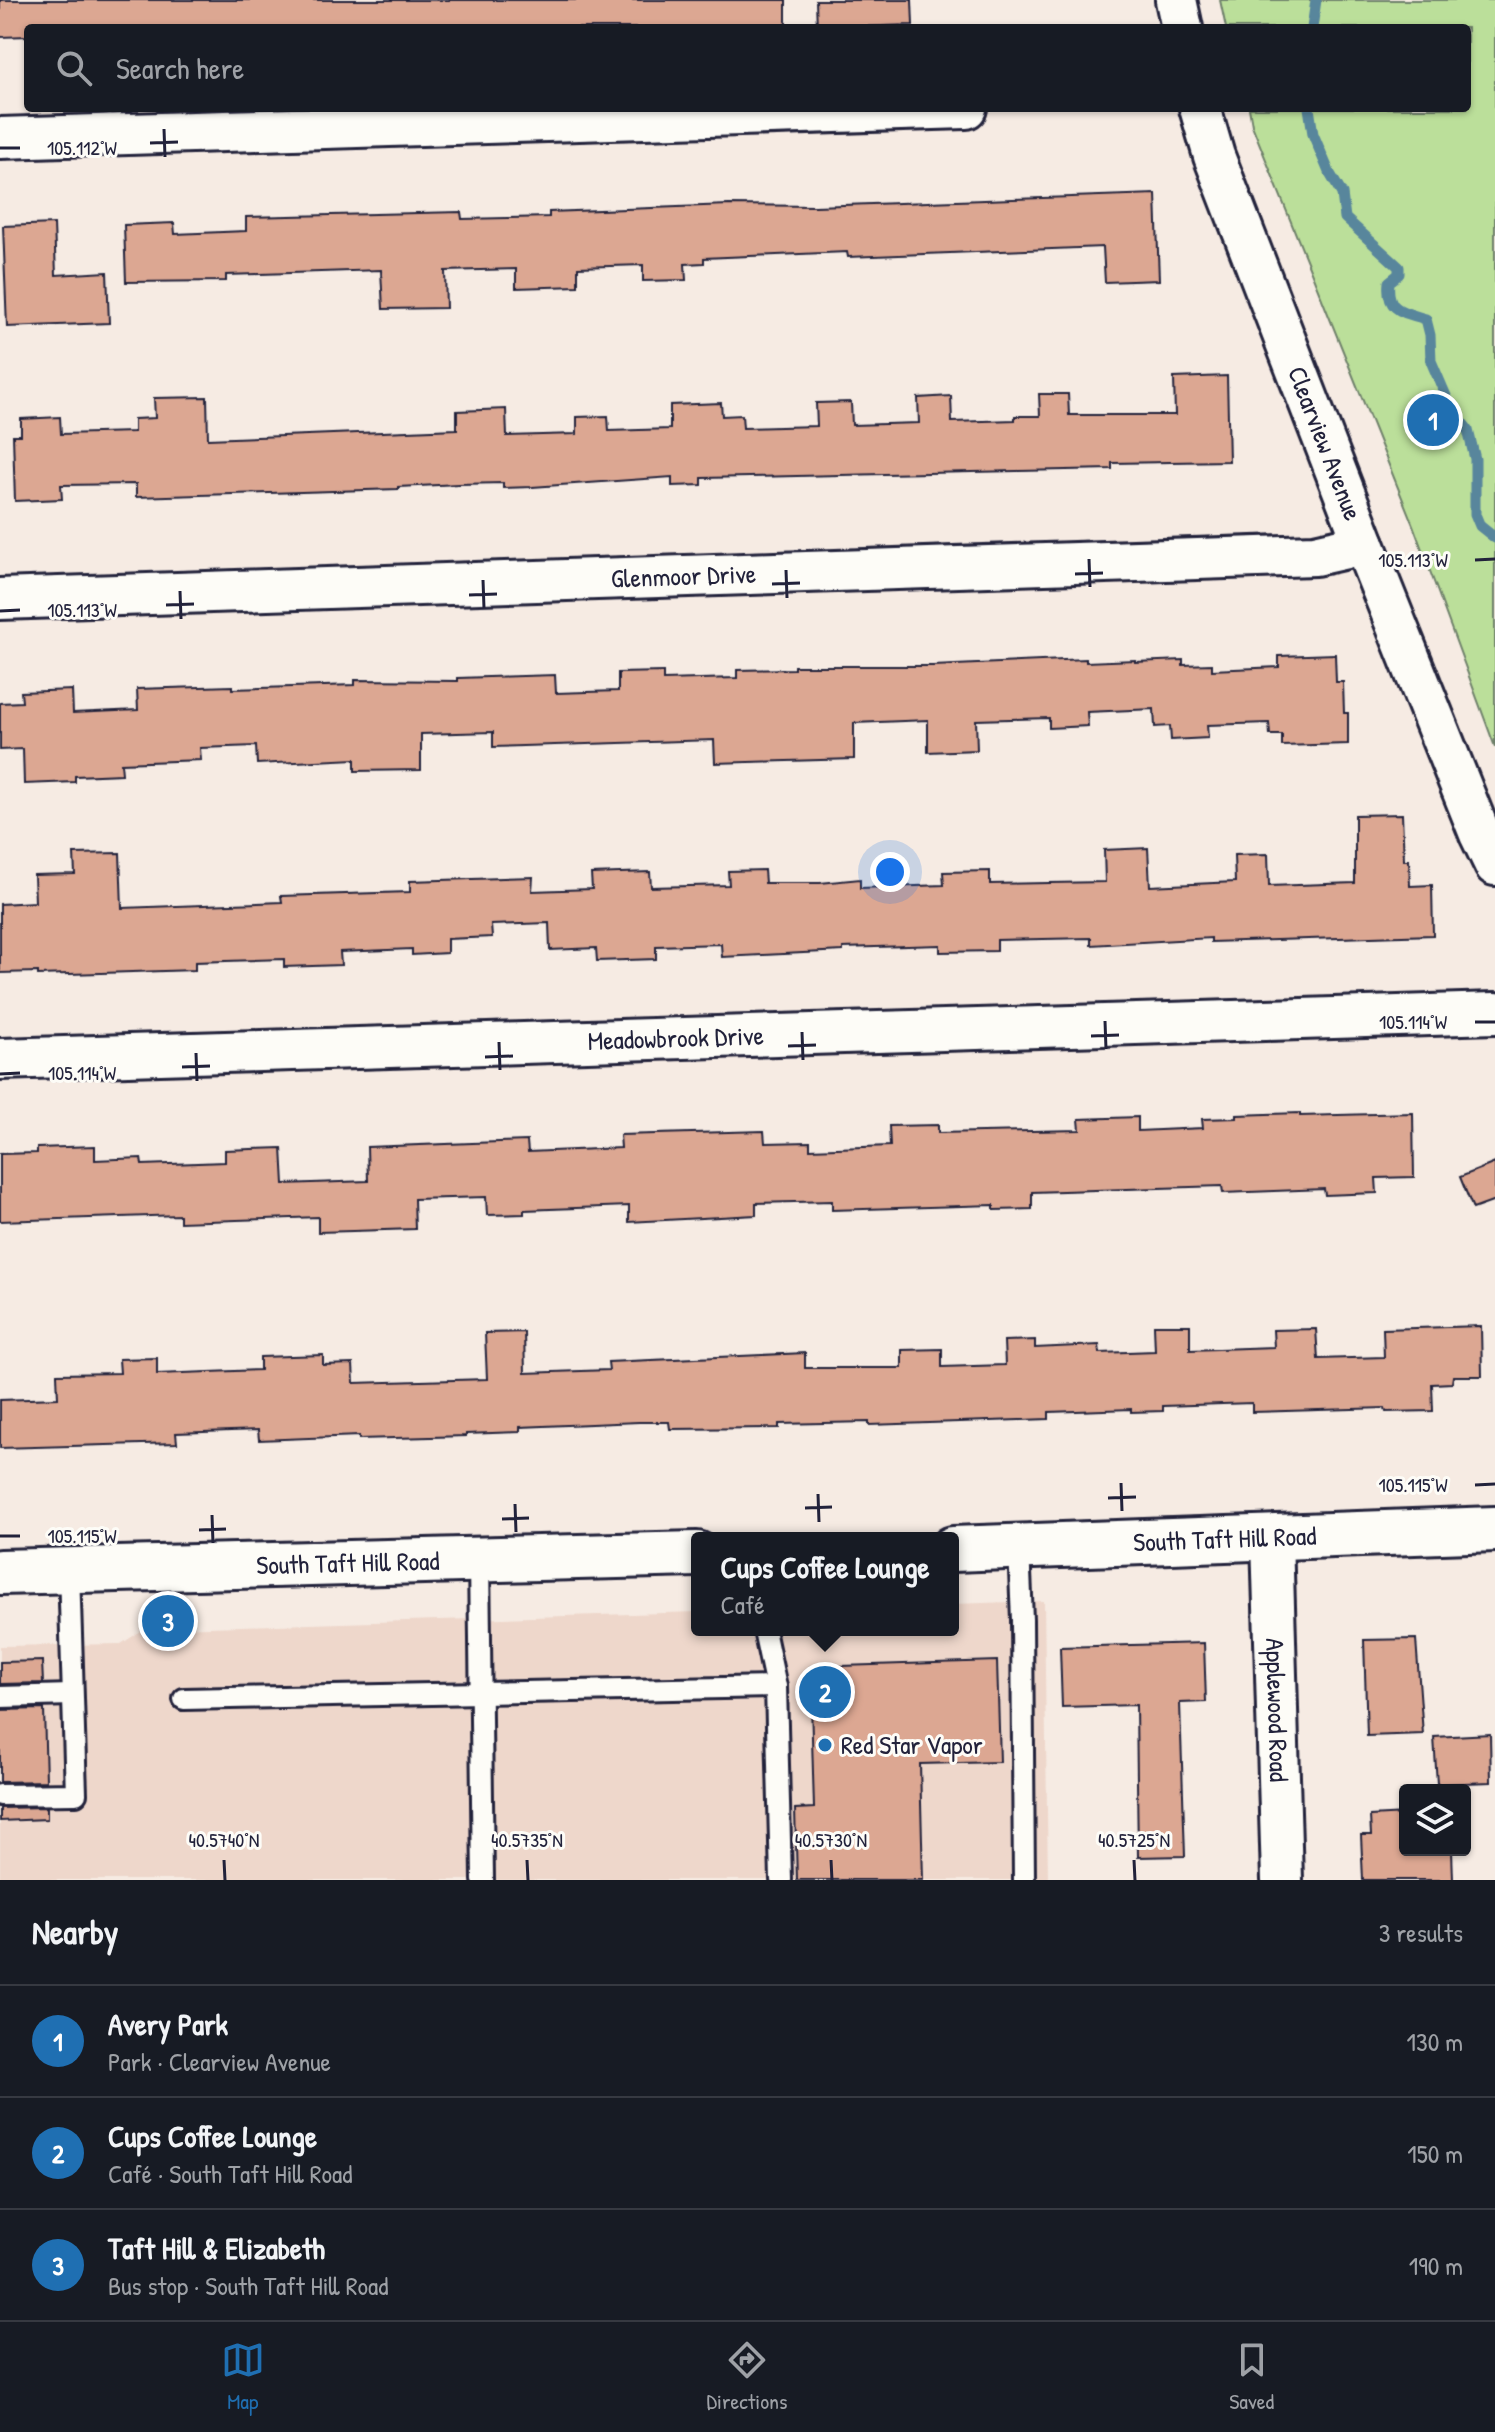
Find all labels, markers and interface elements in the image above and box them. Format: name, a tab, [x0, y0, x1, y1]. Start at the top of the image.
search box	[24, 24, 1471, 112]
icon: search	[52, 46, 96, 90]
text: Search here	[116, 48, 244, 88]
text: 105.112°W	[47, 134, 118, 161]
street label: Clearview Avenue	[1280, 361, 1371, 525]
pin: 1	[1407, 390, 1459, 450]
text: 105.113°W	[1378, 546, 1448, 573]
street label: Glenmoor Drive	[610, 556, 757, 596]
text: 105.113°W	[47, 596, 117, 623]
your location	[870, 852, 910, 892]
text: 105.114°W	[1379, 1008, 1448, 1035]
street label: Meadowbrook Drive	[587, 1018, 764, 1058]
text: 105.114°W	[48, 1059, 117, 1086]
text: 105.115°W	[1379, 1471, 1448, 1498]
street label: South Taft Hill Road	[1133, 1518, 1317, 1559]
text: 105.115°W	[48, 1522, 117, 1549]
popup	[691, 1532, 959, 1636]
street label: South Taft Hill Road	[256, 1543, 440, 1582]
text: Cups Coffee Lounge	[721, 1547, 929, 1587]
text: Café	[721, 1587, 765, 1622]
pin: 3	[142, 1591, 194, 1651]
street label: Applewood Road	[1258, 1637, 1297, 1782]
pin: 2	[799, 1662, 851, 1722]
place label: Red Star Vapor	[841, 1727, 983, 1762]
marker: Red Star Vapor	[816, 1736, 834, 1754]
map controls	[1399, 1784, 1471, 1856]
button: layers	[1399, 1784, 1471, 1856]
text: 40.5740°N	[189, 1826, 259, 1853]
text: 40.5735°N	[491, 1826, 563, 1853]
text: 40.5730°N	[795, 1826, 867, 1853]
text: 40.5725°N	[1098, 1826, 1170, 1853]
text: Nearby	[32, 1909, 118, 1955]
text: 3 results	[1379, 1915, 1463, 1950]
text: Avery Park	[108, 2004, 228, 2044]
text: 1	[53, 2024, 63, 2059]
text: 130 m	[1407, 2024, 1463, 2059]
text: Park · Clearview Avenue	[108, 2044, 331, 2079]
text: Cups Coffee Lounge	[108, 2116, 317, 2156]
text: 2	[52, 2136, 64, 2171]
text: 150 m	[1407, 2136, 1463, 2171]
text: Café · South Taft Hill Road	[108, 2156, 352, 2191]
text: Taft Hill & Elizabeth	[108, 2228, 325, 2268]
text: 3	[52, 2248, 64, 2283]
text: 190 m	[1409, 2248, 1463, 2283]
text: Bus stop · South Taft Hill Road	[108, 2268, 388, 2303]
tab: Map	[221, 2338, 265, 2416]
tab: Directions	[707, 2338, 788, 2416]
tab: Saved	[1229, 2338, 1274, 2416]

